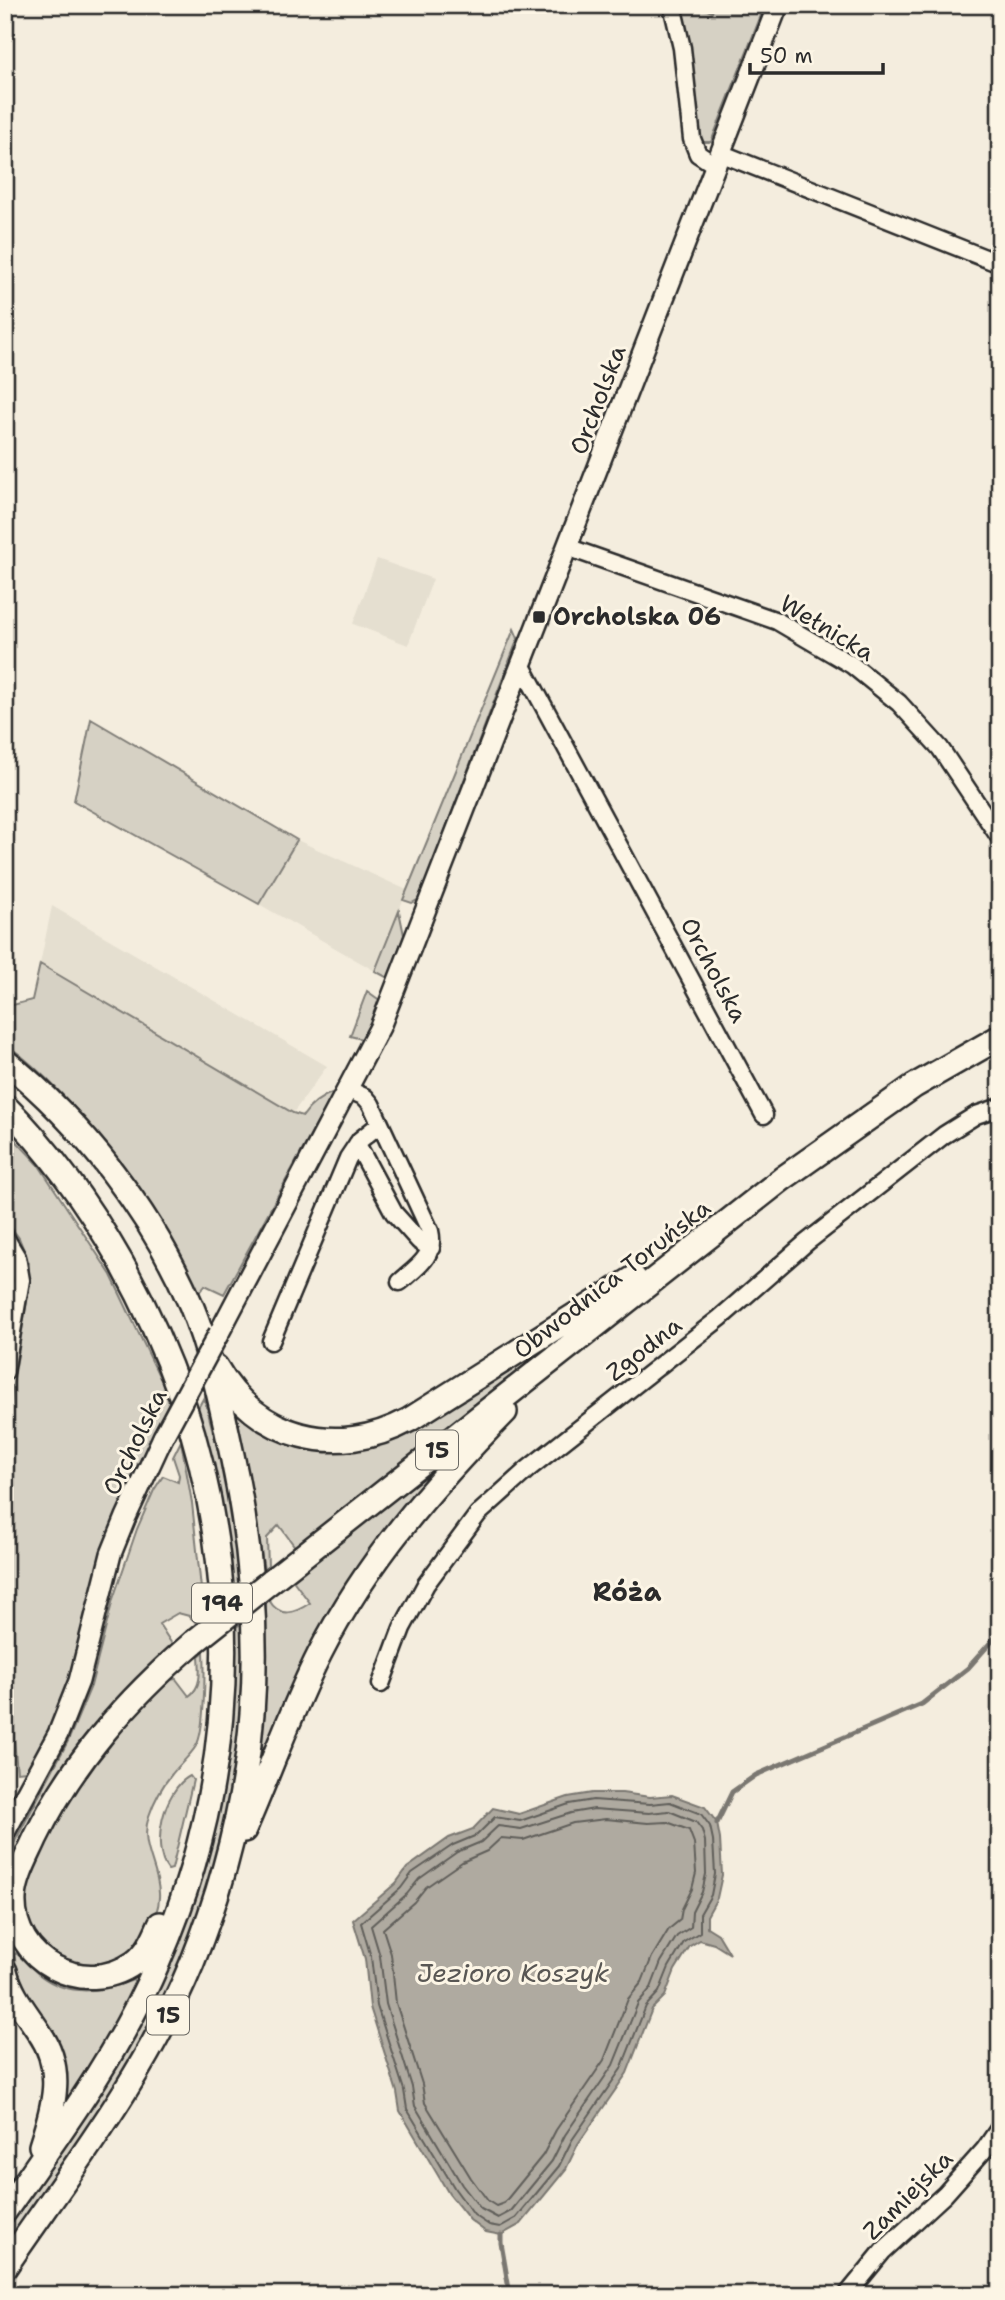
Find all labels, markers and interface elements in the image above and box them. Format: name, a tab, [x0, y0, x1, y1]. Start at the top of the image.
scale bar	[750, 32, 883, 76]
text: 50 m	[760, 42, 813, 70]
street label: Orcholska	[563, 341, 633, 459]
street label: Wełnicka	[774, 587, 880, 669]
place label: Orcholska 06	[553, 601, 721, 633]
marker: Orcholska 06	[531, 609, 547, 625]
street label: Orcholska	[673, 912, 755, 1028]
street label: Obwodnica Toruńska	[507, 1192, 717, 1366]
street label: Zgodna	[600, 1309, 688, 1389]
street label: Orcholska	[95, 1383, 175, 1501]
road number: 15	[416, 1430, 458, 1470]
district label: Róża	[593, 1574, 662, 1609]
road number: 194	[192, 1584, 252, 1622]
water label: Jezioro Koszyk	[417, 1955, 609, 1990]
road number: 15	[147, 1996, 189, 2034]
street label: Zamiejska	[856, 2143, 960, 2247]

